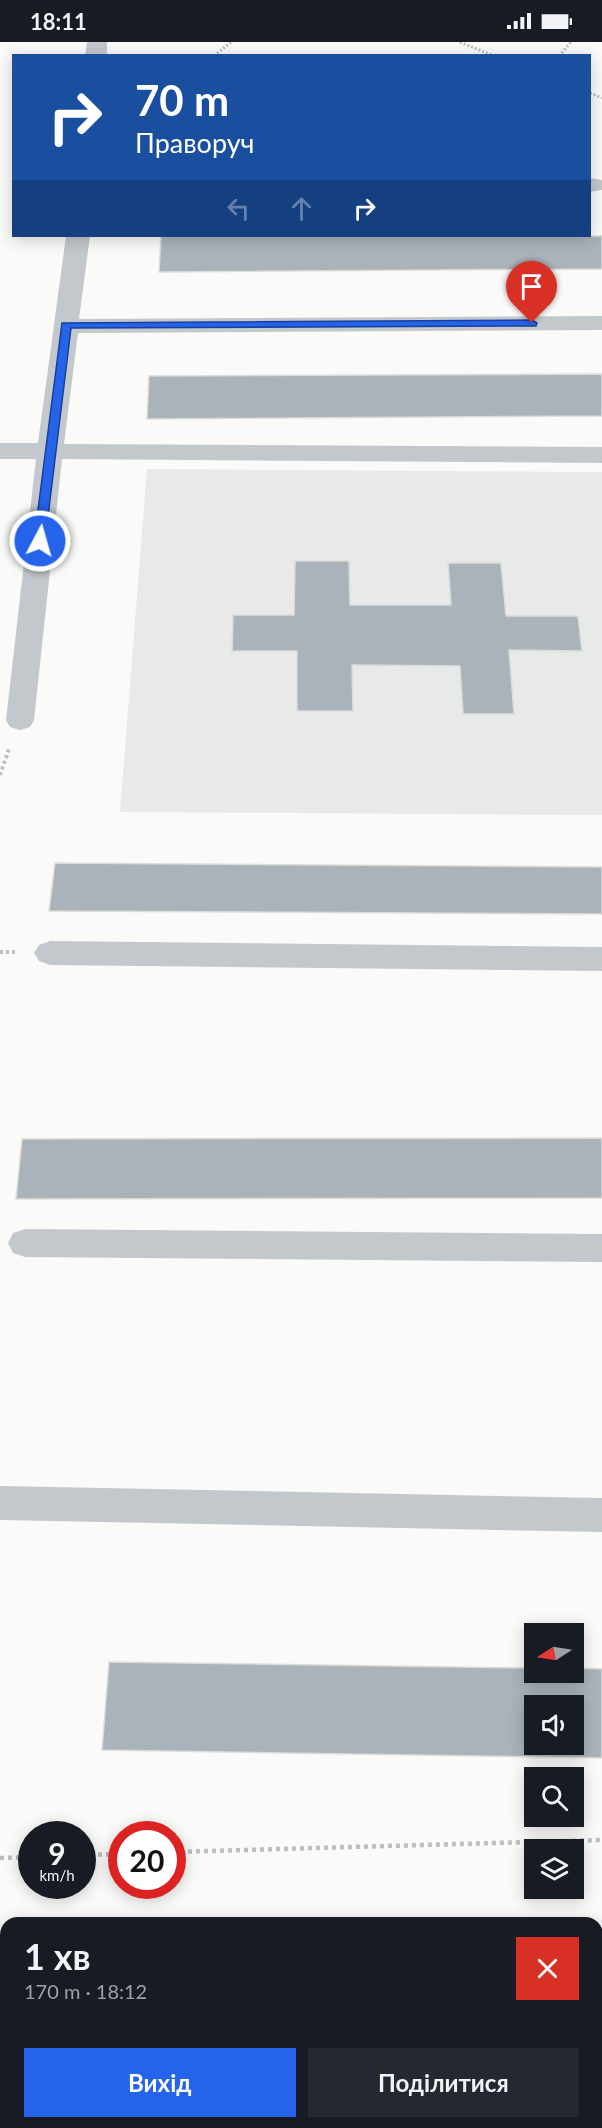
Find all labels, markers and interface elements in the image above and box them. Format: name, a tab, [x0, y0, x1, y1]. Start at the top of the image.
text: 18:11	[30, 8, 87, 35]
text: 70 m	[135, 75, 229, 125]
icon: right	[36, 78, 114, 156]
text: Праворуч	[135, 126, 255, 159]
icon: left	[222, 192, 255, 225]
icon: ahead	[285, 192, 318, 225]
icon: right	[348, 192, 381, 225]
pin	[506, 261, 557, 323]
icon: arrive	[515, 270, 548, 303]
position arrow	[8, 509, 72, 573]
north arrow	[524, 1623, 584, 1683]
map controls	[524, 1623, 584, 1899]
button: sound	[524, 1695, 584, 1755]
button: search	[524, 1767, 584, 1827]
speed limit sign: 20	[108, 1821, 186, 1899]
text: 9	[48, 1835, 66, 1871]
button: layers	[524, 1839, 584, 1899]
text: km/h	[39, 1866, 75, 1884]
text: 1 хв	[24, 1934, 91, 1978]
button: close	[516, 1937, 579, 2000]
text: 170 m · 18:12	[24, 1979, 147, 2003]
button: Вихід	[24, 2048, 296, 2117]
button: Поділитися	[308, 2048, 579, 2117]

